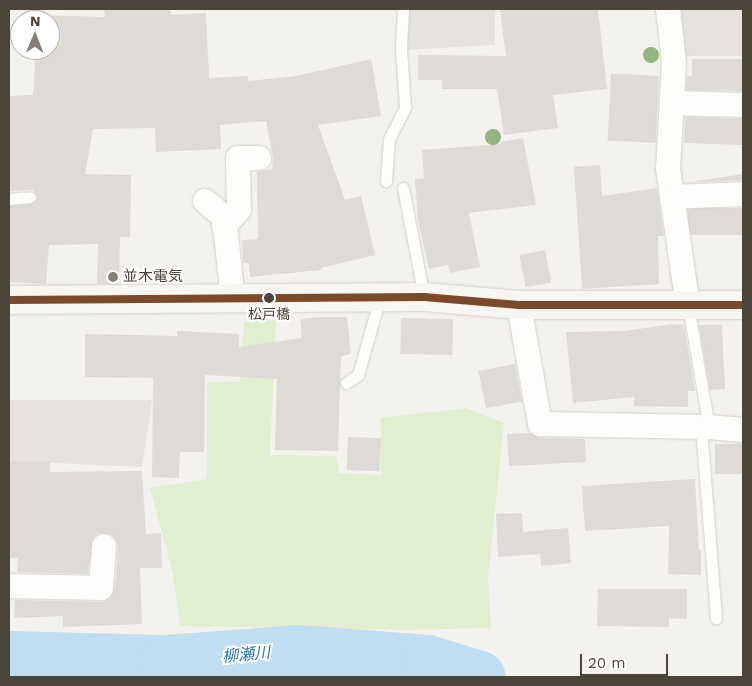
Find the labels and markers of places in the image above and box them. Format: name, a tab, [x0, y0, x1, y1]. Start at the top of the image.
place label: 並木電気	[123, 268, 183, 286]
marker: 並木電気	[107, 271, 119, 283]
marker: 松戸橋	[264, 293, 274, 303]
place label: 松戸橋	[248, 306, 290, 322]

